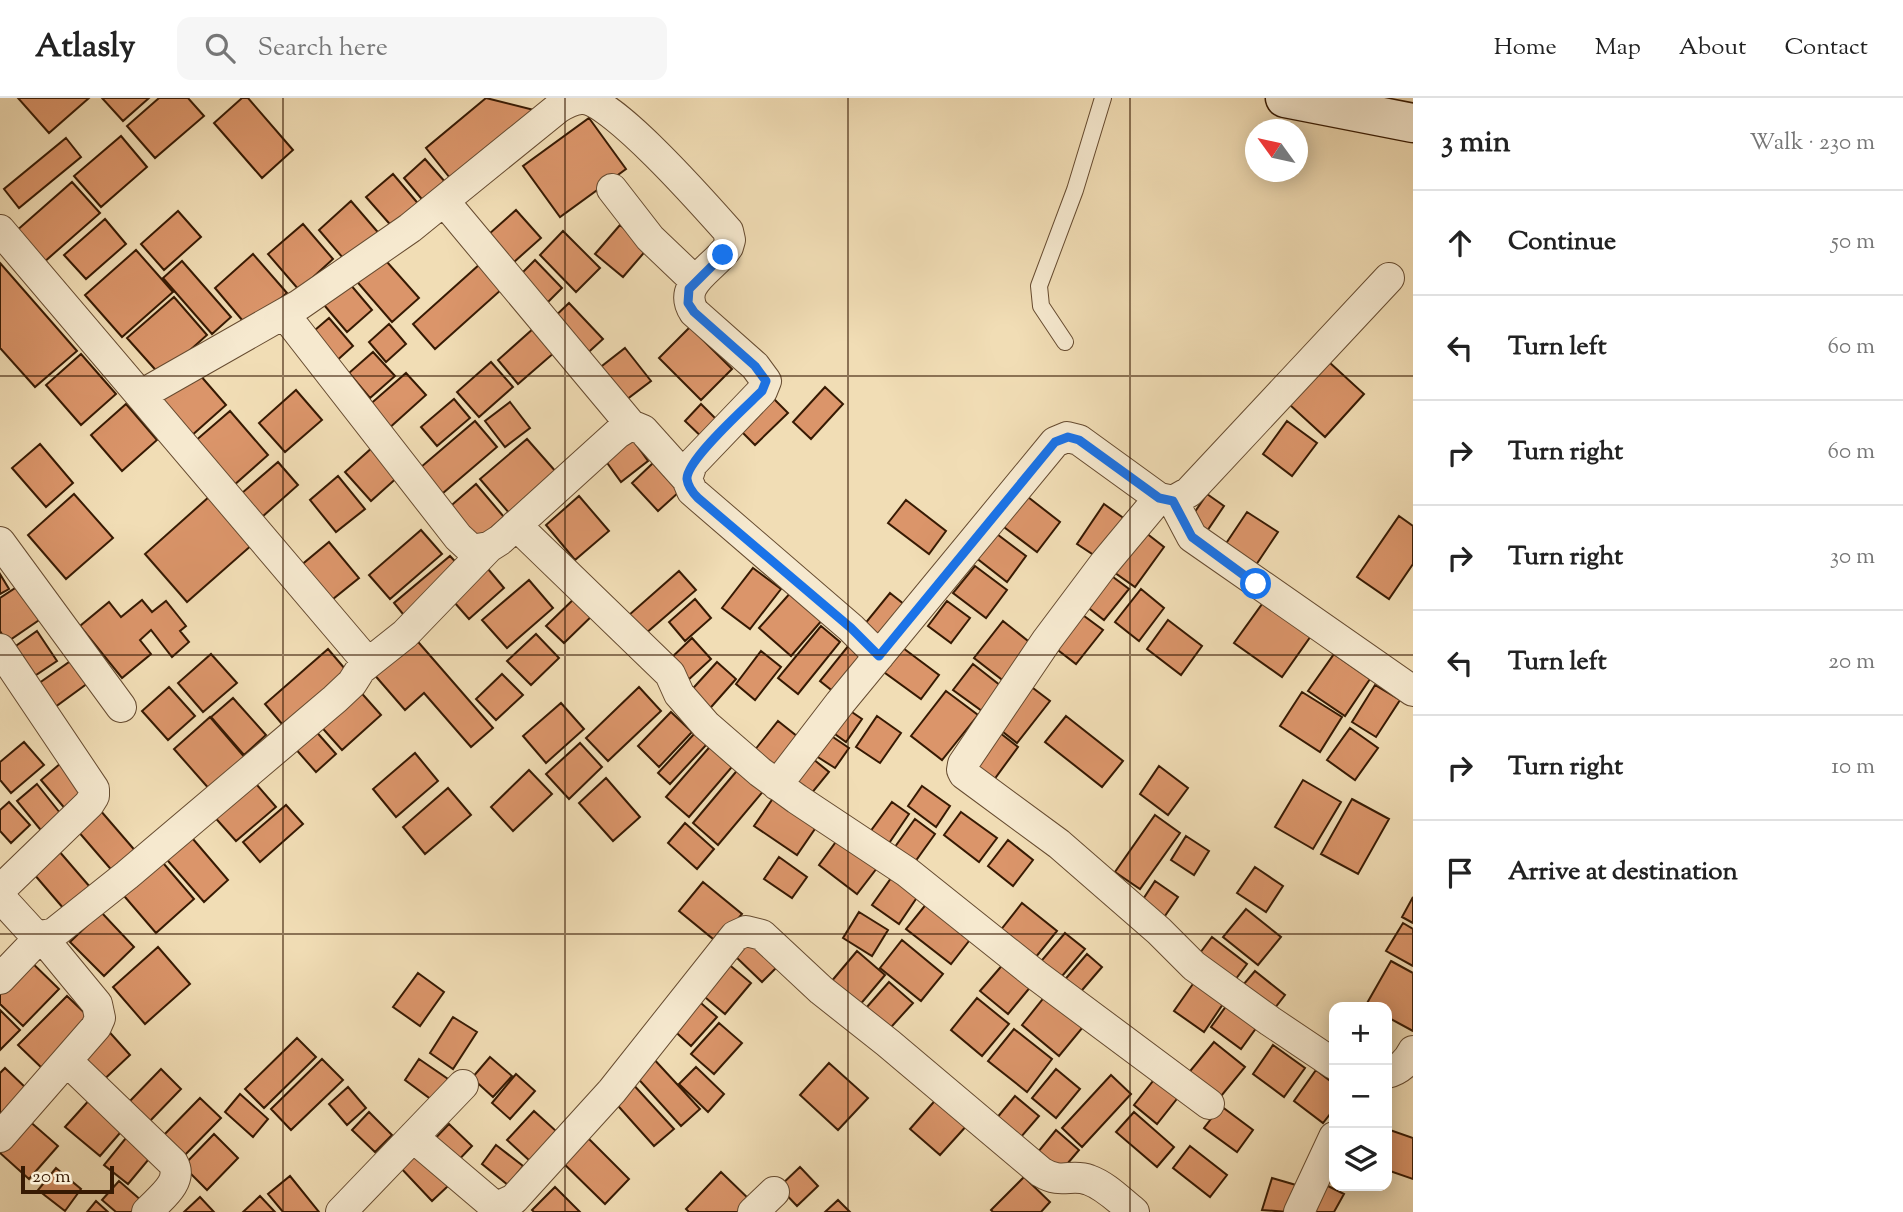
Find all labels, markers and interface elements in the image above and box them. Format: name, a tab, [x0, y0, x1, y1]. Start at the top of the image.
search box	[177, 17, 667, 80]
text: Atlasly	[35, 24, 135, 72]
icon: search	[201, 29, 239, 67]
text: Search here	[257, 30, 388, 67]
text: Home	[1494, 31, 1557, 65]
text: Map	[1595, 31, 1641, 65]
text: About	[1679, 31, 1746, 65]
text: Contact	[1784, 31, 1868, 65]
north arrow	[1245, 119, 1308, 182]
text: 3 min	[1441, 122, 1511, 165]
text: Walk · 230 m	[1749, 127, 1875, 160]
icon: ahead	[1441, 224, 1479, 262]
text: Continue	[1508, 224, 1616, 261]
text: 50 m	[1831, 226, 1875, 259]
route end	[707, 239, 738, 270]
icon: left	[1441, 329, 1479, 367]
text: Turn left	[1508, 329, 1607, 366]
text: 60 m	[1827, 331, 1875, 364]
icon: right	[1441, 434, 1479, 472]
text: Turn right	[1508, 434, 1623, 471]
text: 60 m	[1827, 436, 1875, 469]
icon: right	[1441, 539, 1479, 577]
text: Turn right	[1508, 539, 1623, 576]
text: 30 m	[1830, 541, 1875, 574]
route start	[1240, 568, 1271, 599]
icon: left	[1441, 644, 1479, 682]
text: Turn left	[1508, 644, 1607, 681]
text: 20 m	[1828, 646, 1875, 679]
icon: right	[1441, 749, 1479, 787]
text: Turn right	[1508, 749, 1623, 786]
text: 10 m	[1831, 751, 1875, 784]
icon: arrive	[1441, 854, 1479, 892]
text: Arrive at destination	[1508, 854, 1738, 891]
map controls	[1329, 1002, 1392, 1191]
button: +	[1329, 1002, 1392, 1065]
button: −	[1329, 1065, 1392, 1128]
button: layers	[1329, 1128, 1392, 1191]
scale bar	[21, 1163, 114, 1195]
text: 20 m	[32, 1164, 71, 1191]

